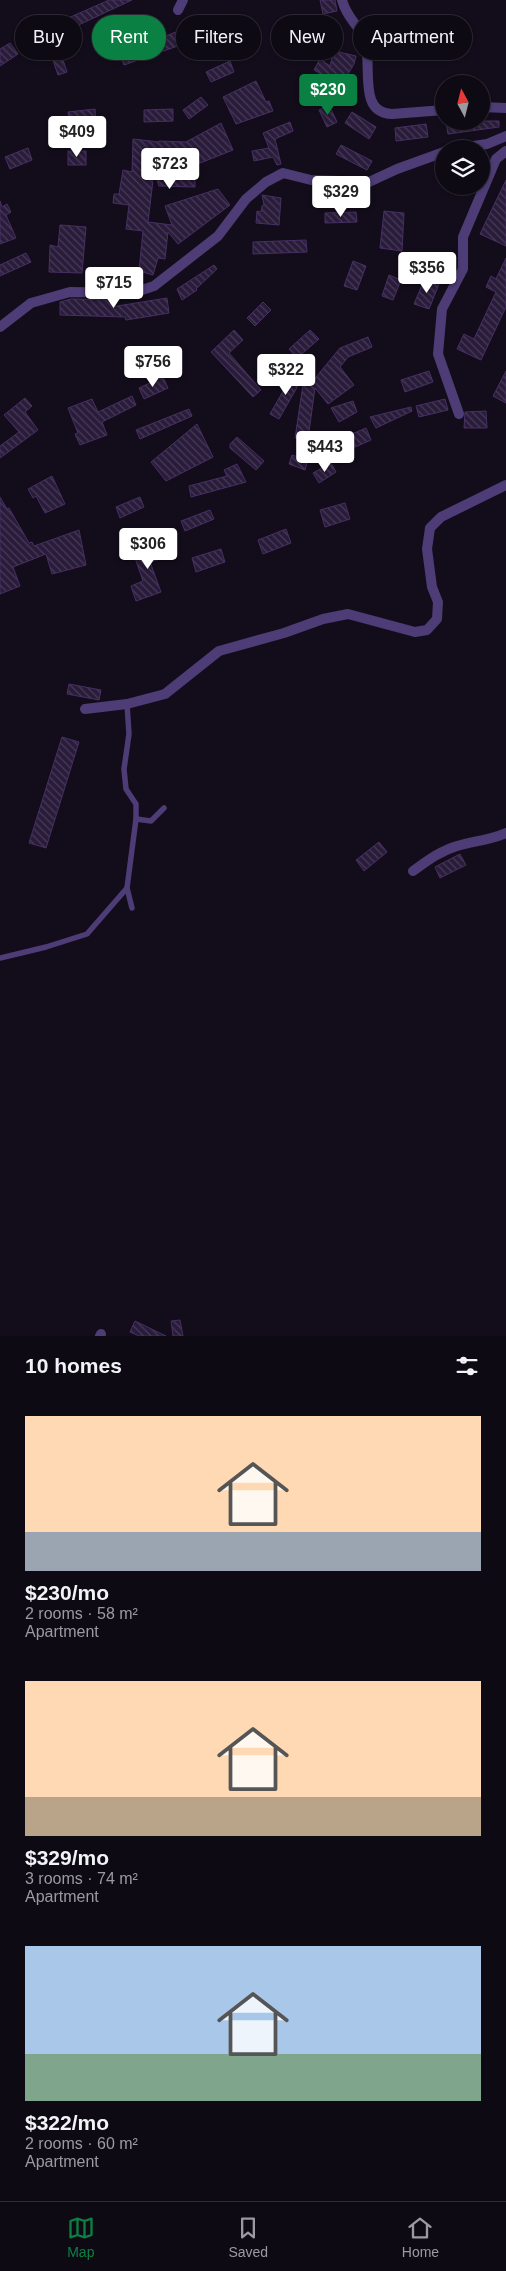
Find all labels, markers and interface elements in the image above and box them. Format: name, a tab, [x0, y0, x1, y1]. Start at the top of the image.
chip: Buy	[15, 15, 82, 60]
chip: Rent	[92, 15, 166, 60]
chip: Filters	[176, 15, 261, 60]
chip: New	[271, 15, 343, 60]
chip: Apartment	[353, 15, 472, 60]
pin: $230	[298, 74, 358, 116]
north arrow	[435, 75, 490, 130]
map controls	[435, 75, 490, 195]
text: $230	[310, 81, 346, 98]
pin: $409	[47, 116, 107, 158]
text: $409	[59, 123, 95, 140]
button: layers	[435, 140, 490, 195]
pin: $723	[140, 148, 200, 190]
text: $723	[152, 155, 188, 172]
pin: $329	[311, 176, 371, 218]
text: $329	[323, 183, 359, 200]
pin: $356	[397, 252, 457, 294]
text: $356	[409, 259, 445, 276]
pin: $715	[84, 266, 144, 309]
text: $715	[96, 274, 132, 291]
pin: $756	[123, 346, 183, 388]
text: $756	[135, 353, 171, 370]
pin: $322	[256, 354, 316, 396]
text: $322	[268, 361, 304, 378]
pin: $443	[295, 430, 355, 473]
text: $443	[307, 438, 343, 455]
pin: $306	[118, 528, 178, 570]
text: $306	[130, 535, 166, 552]
icon: filters	[453, 1352, 481, 1380]
text: 10 homes	[25, 1354, 122, 1377]
icon: home	[208, 1449, 298, 1539]
text: $230/mo	[25, 1581, 109, 1604]
text: 2 rooms · 58 m²	[25, 1605, 138, 1622]
text: Apartment	[25, 1623, 99, 1640]
icon: home	[208, 1714, 298, 1804]
text: $329/mo	[25, 1846, 109, 1869]
text: 3 rooms · 74 m²	[25, 1870, 138, 1887]
text: Apartment	[25, 1888, 99, 1905]
icon: home	[208, 1979, 298, 2069]
text: $322/mo	[25, 2111, 109, 2134]
text: 2 rooms · 60 m²	[25, 2135, 138, 2152]
text: Apartment	[25, 2153, 99, 2170]
tab: Map	[67, 2214, 95, 2260]
tab: Saved	[228, 2214, 268, 2260]
tab: Home	[402, 2214, 439, 2260]

